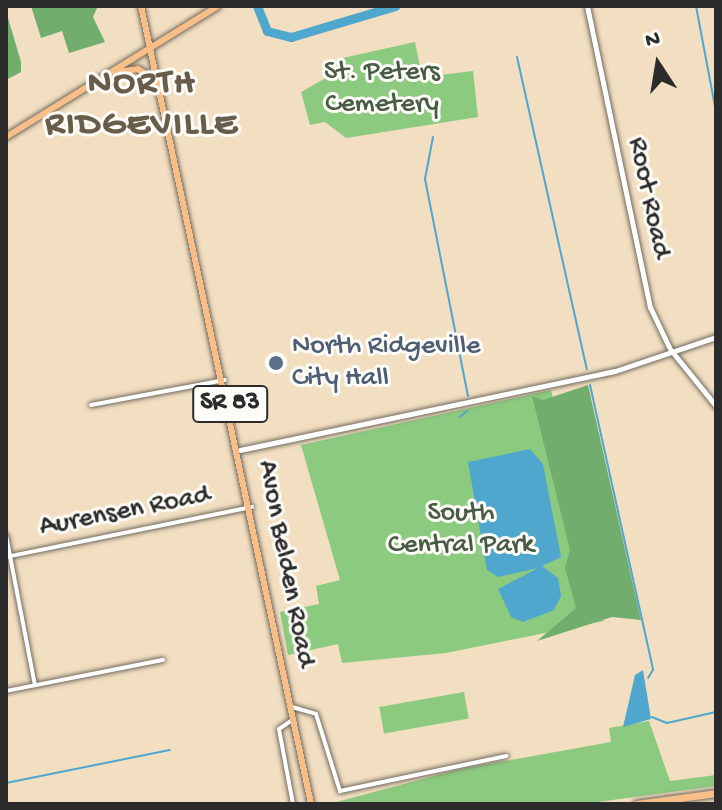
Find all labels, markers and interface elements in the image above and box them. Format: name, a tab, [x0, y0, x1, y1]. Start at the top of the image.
north arrow	[618, 24, 698, 104]
text: N	[643, 26, 663, 55]
park label: St. Peters Cemetery	[324, 56, 440, 122]
district label: NORTH RIDGEVILLE	[45, 62, 239, 147]
street label: Root Road	[619, 134, 677, 262]
place label: North Ridgeville City Hall	[292, 330, 481, 396]
marker: North Ridgeville City Hall	[267, 354, 285, 372]
road number: SR 83	[192, 382, 268, 426]
street label: Avon Belden Road	[248, 458, 322, 670]
street label: Aurensen Road	[37, 479, 213, 545]
park label: South Central Park	[388, 497, 534, 563]

